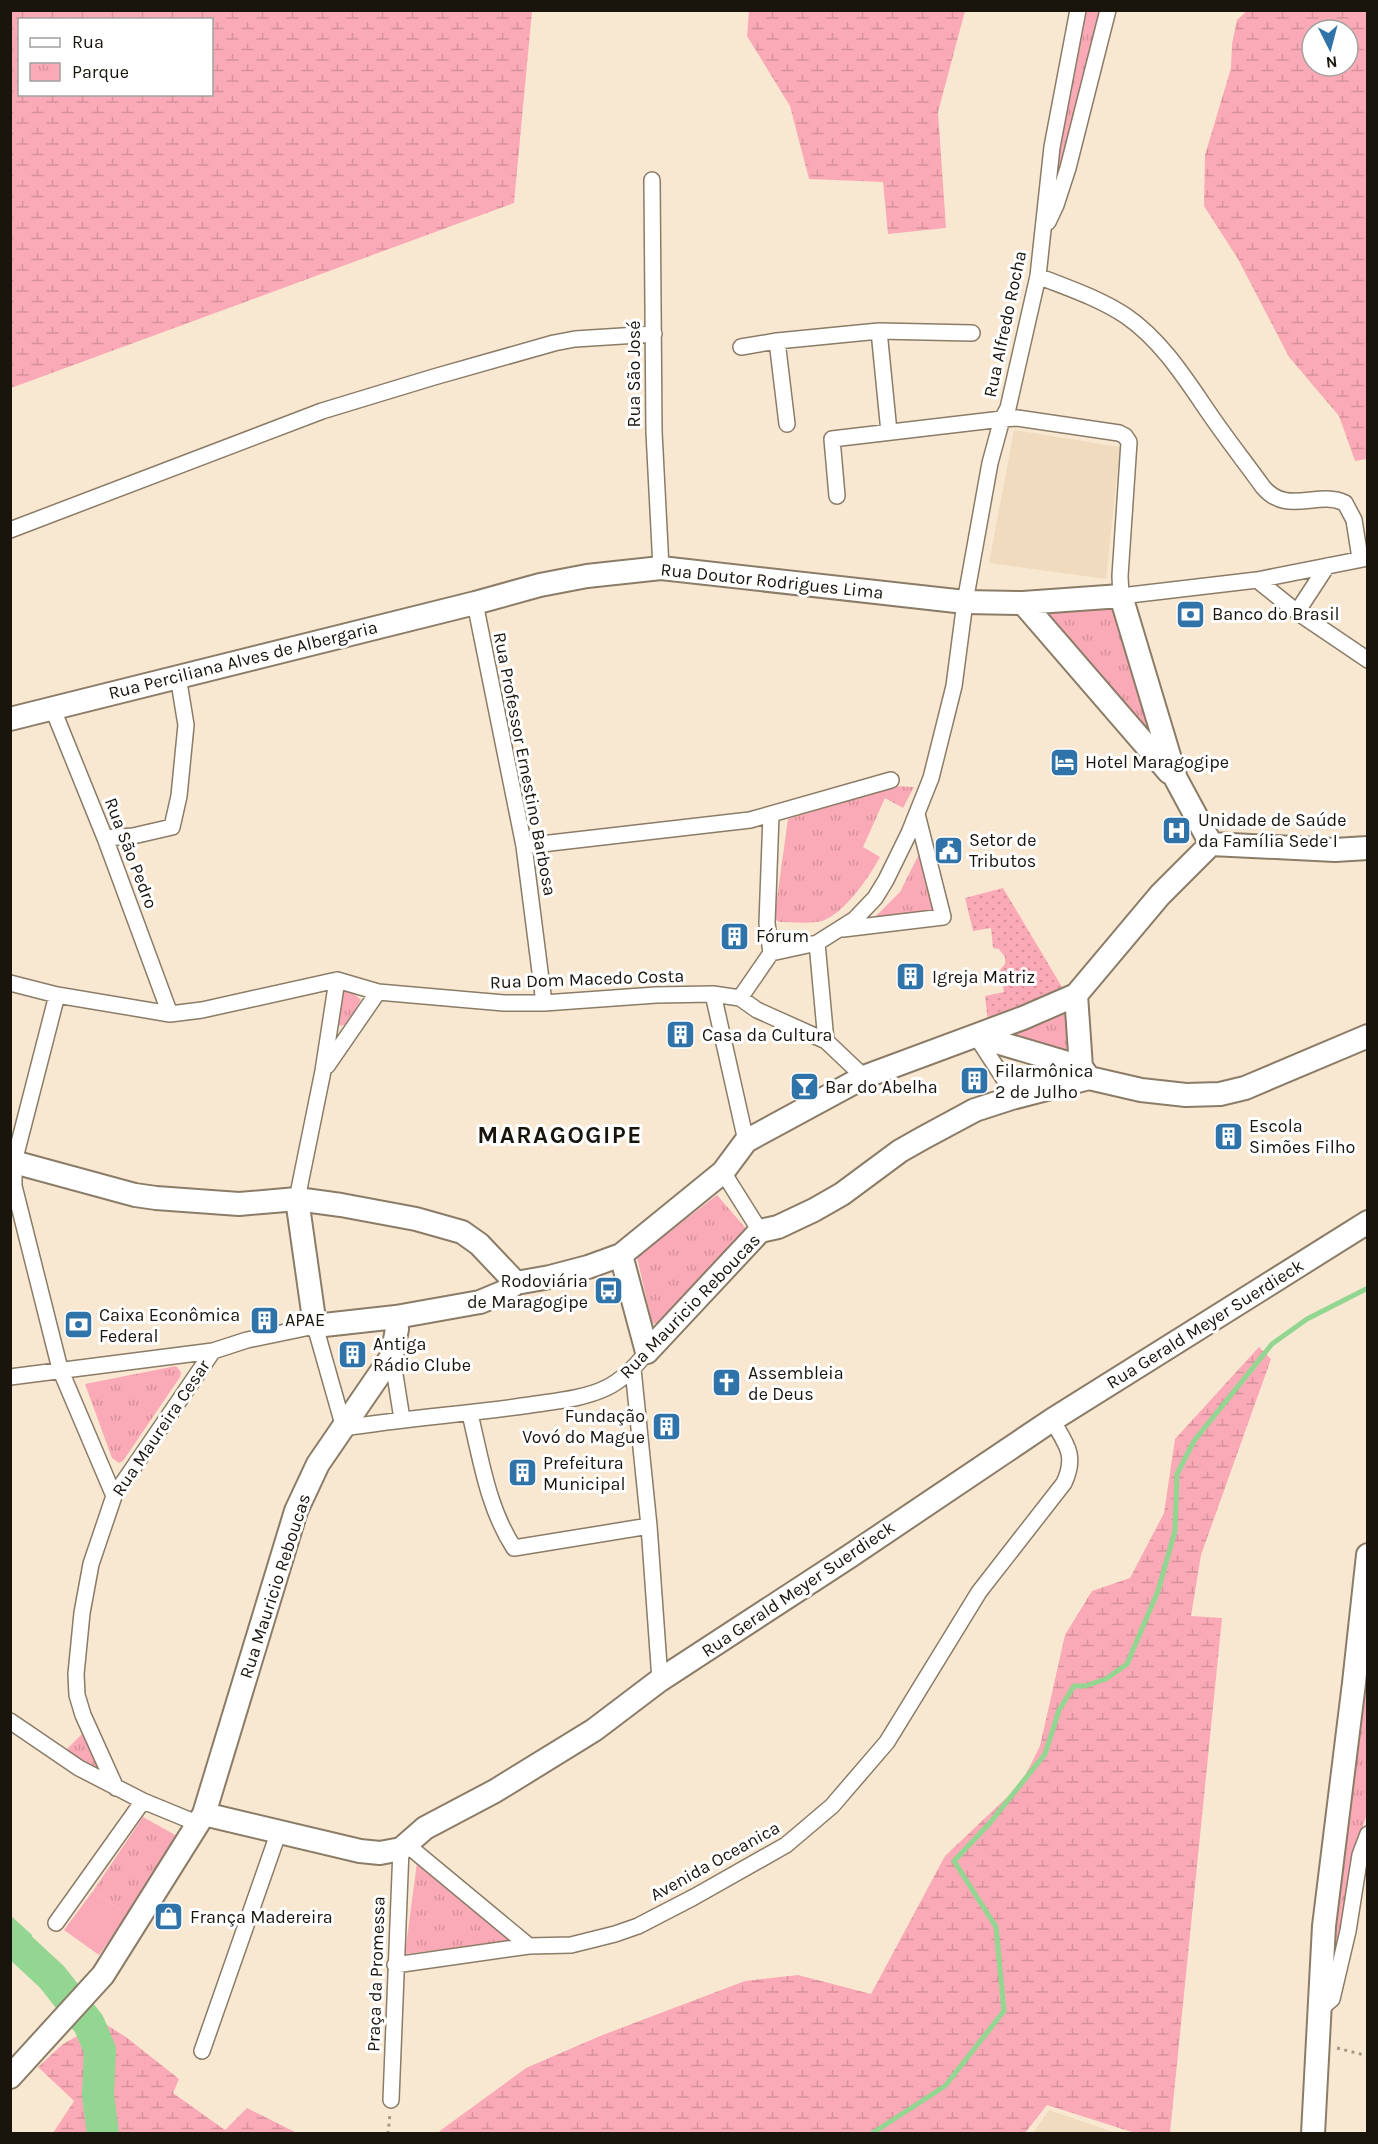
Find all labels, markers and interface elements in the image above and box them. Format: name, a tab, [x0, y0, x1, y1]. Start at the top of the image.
legend	[18, 18, 213, 96]
north arrow	[1300, 18, 1360, 78]
text: Rua	[72, 31, 104, 53]
text: N	[1325, 52, 1338, 72]
text: Parque	[72, 61, 129, 83]
street label: Rua Alfredo Rocha	[979, 249, 1031, 399]
street label: Rua São José	[623, 321, 645, 427]
street label: Rua Doutor Rodrigues Lima	[659, 558, 885, 604]
bank icon: Banco do Brasil	[1175, 598, 1207, 630]
place label: Banco do Brasil	[1212, 603, 1340, 625]
street label: Rua Perciliana Alves de Albergaria	[106, 616, 380, 704]
street label: Rua Professor Ernestino Barbosa	[489, 630, 561, 898]
hotel icon: Hotel Maragogipe	[1048, 746, 1080, 778]
place label: Hotel Maragogipe	[1085, 751, 1229, 773]
street label: Rua São Pedro	[100, 794, 162, 912]
place label: Unidade de Saúde da Família Sede I	[1198, 809, 1347, 852]
hospital icon: Unidade de Saúde da Família Sede I	[1161, 814, 1193, 846]
place label: Setor de Tributos	[969, 829, 1036, 872]
public building icon: Setor de Tributos	[932, 834, 964, 866]
building icon: Fórum	[719, 920, 751, 952]
place label: Fórum	[756, 925, 809, 947]
building icon: Igreja Matriz	[895, 961, 927, 993]
street label: Rua Dom Macedo Costa	[489, 965, 685, 993]
place label: Igreja Matriz	[932, 966, 1035, 988]
building icon: Casa da Cultura	[665, 1019, 697, 1051]
place label: Casa da Cultura	[702, 1024, 833, 1046]
place label: Filarmônica 2 de Julho	[995, 1060, 1093, 1103]
building icon: Filarmônica 2 de Julho	[958, 1065, 990, 1097]
bar icon: Bar do Abelha	[788, 1071, 820, 1103]
place label: Bar do Abelha	[825, 1076, 938, 1098]
place label: Escola Simões Filho	[1249, 1115, 1355, 1158]
building icon: Escola Simões Filho	[1212, 1120, 1244, 1152]
district label: MARAGOGIPE	[477, 1121, 643, 1149]
street label: Rua Mauricio Reboucas	[615, 1229, 765, 1383]
street label: Rua Gerald Meyer Suerdieck	[1102, 1254, 1308, 1394]
place label: Rodoviária de Maragogipe	[467, 1270, 588, 1313]
bus stop icon: Rodoviária de Maragogipe	[593, 1275, 625, 1307]
place label: Caixa Econômica Federal	[99, 1304, 240, 1347]
building icon: APAE	[248, 1304, 280, 1336]
bank icon: Caixa Econômica Federal	[62, 1309, 94, 1341]
place label: APAE	[285, 1309, 325, 1331]
place label: Antiga Rádio Clube	[373, 1333, 471, 1376]
building icon: Antiga Rádio Clube	[336, 1338, 368, 1370]
street label: Rua Maureira Cesar	[107, 1355, 215, 1501]
place label: Assembleia de Deus	[748, 1362, 844, 1405]
church icon: Assembleia de Deus	[711, 1367, 743, 1399]
place label: Fundação Vovó do Mague	[522, 1405, 645, 1448]
building icon: Fundação Vovó do Mague	[650, 1410, 682, 1442]
place label: Prefeitura Municipal	[543, 1452, 626, 1495]
building icon: Prefeitura Municipal	[506, 1457, 538, 1489]
street label: Rua Mauricio Reboucas	[235, 1491, 315, 1681]
street label: Rua Gerald Meyer Suerdieck	[697, 1516, 899, 1662]
street label: Avenida Oceanica	[646, 1816, 784, 1906]
street label: Praça da Promessa	[362, 1896, 390, 2052]
shop icon: França Madereira	[153, 1901, 185, 1933]
place label: França Madereira	[190, 1906, 333, 1928]

